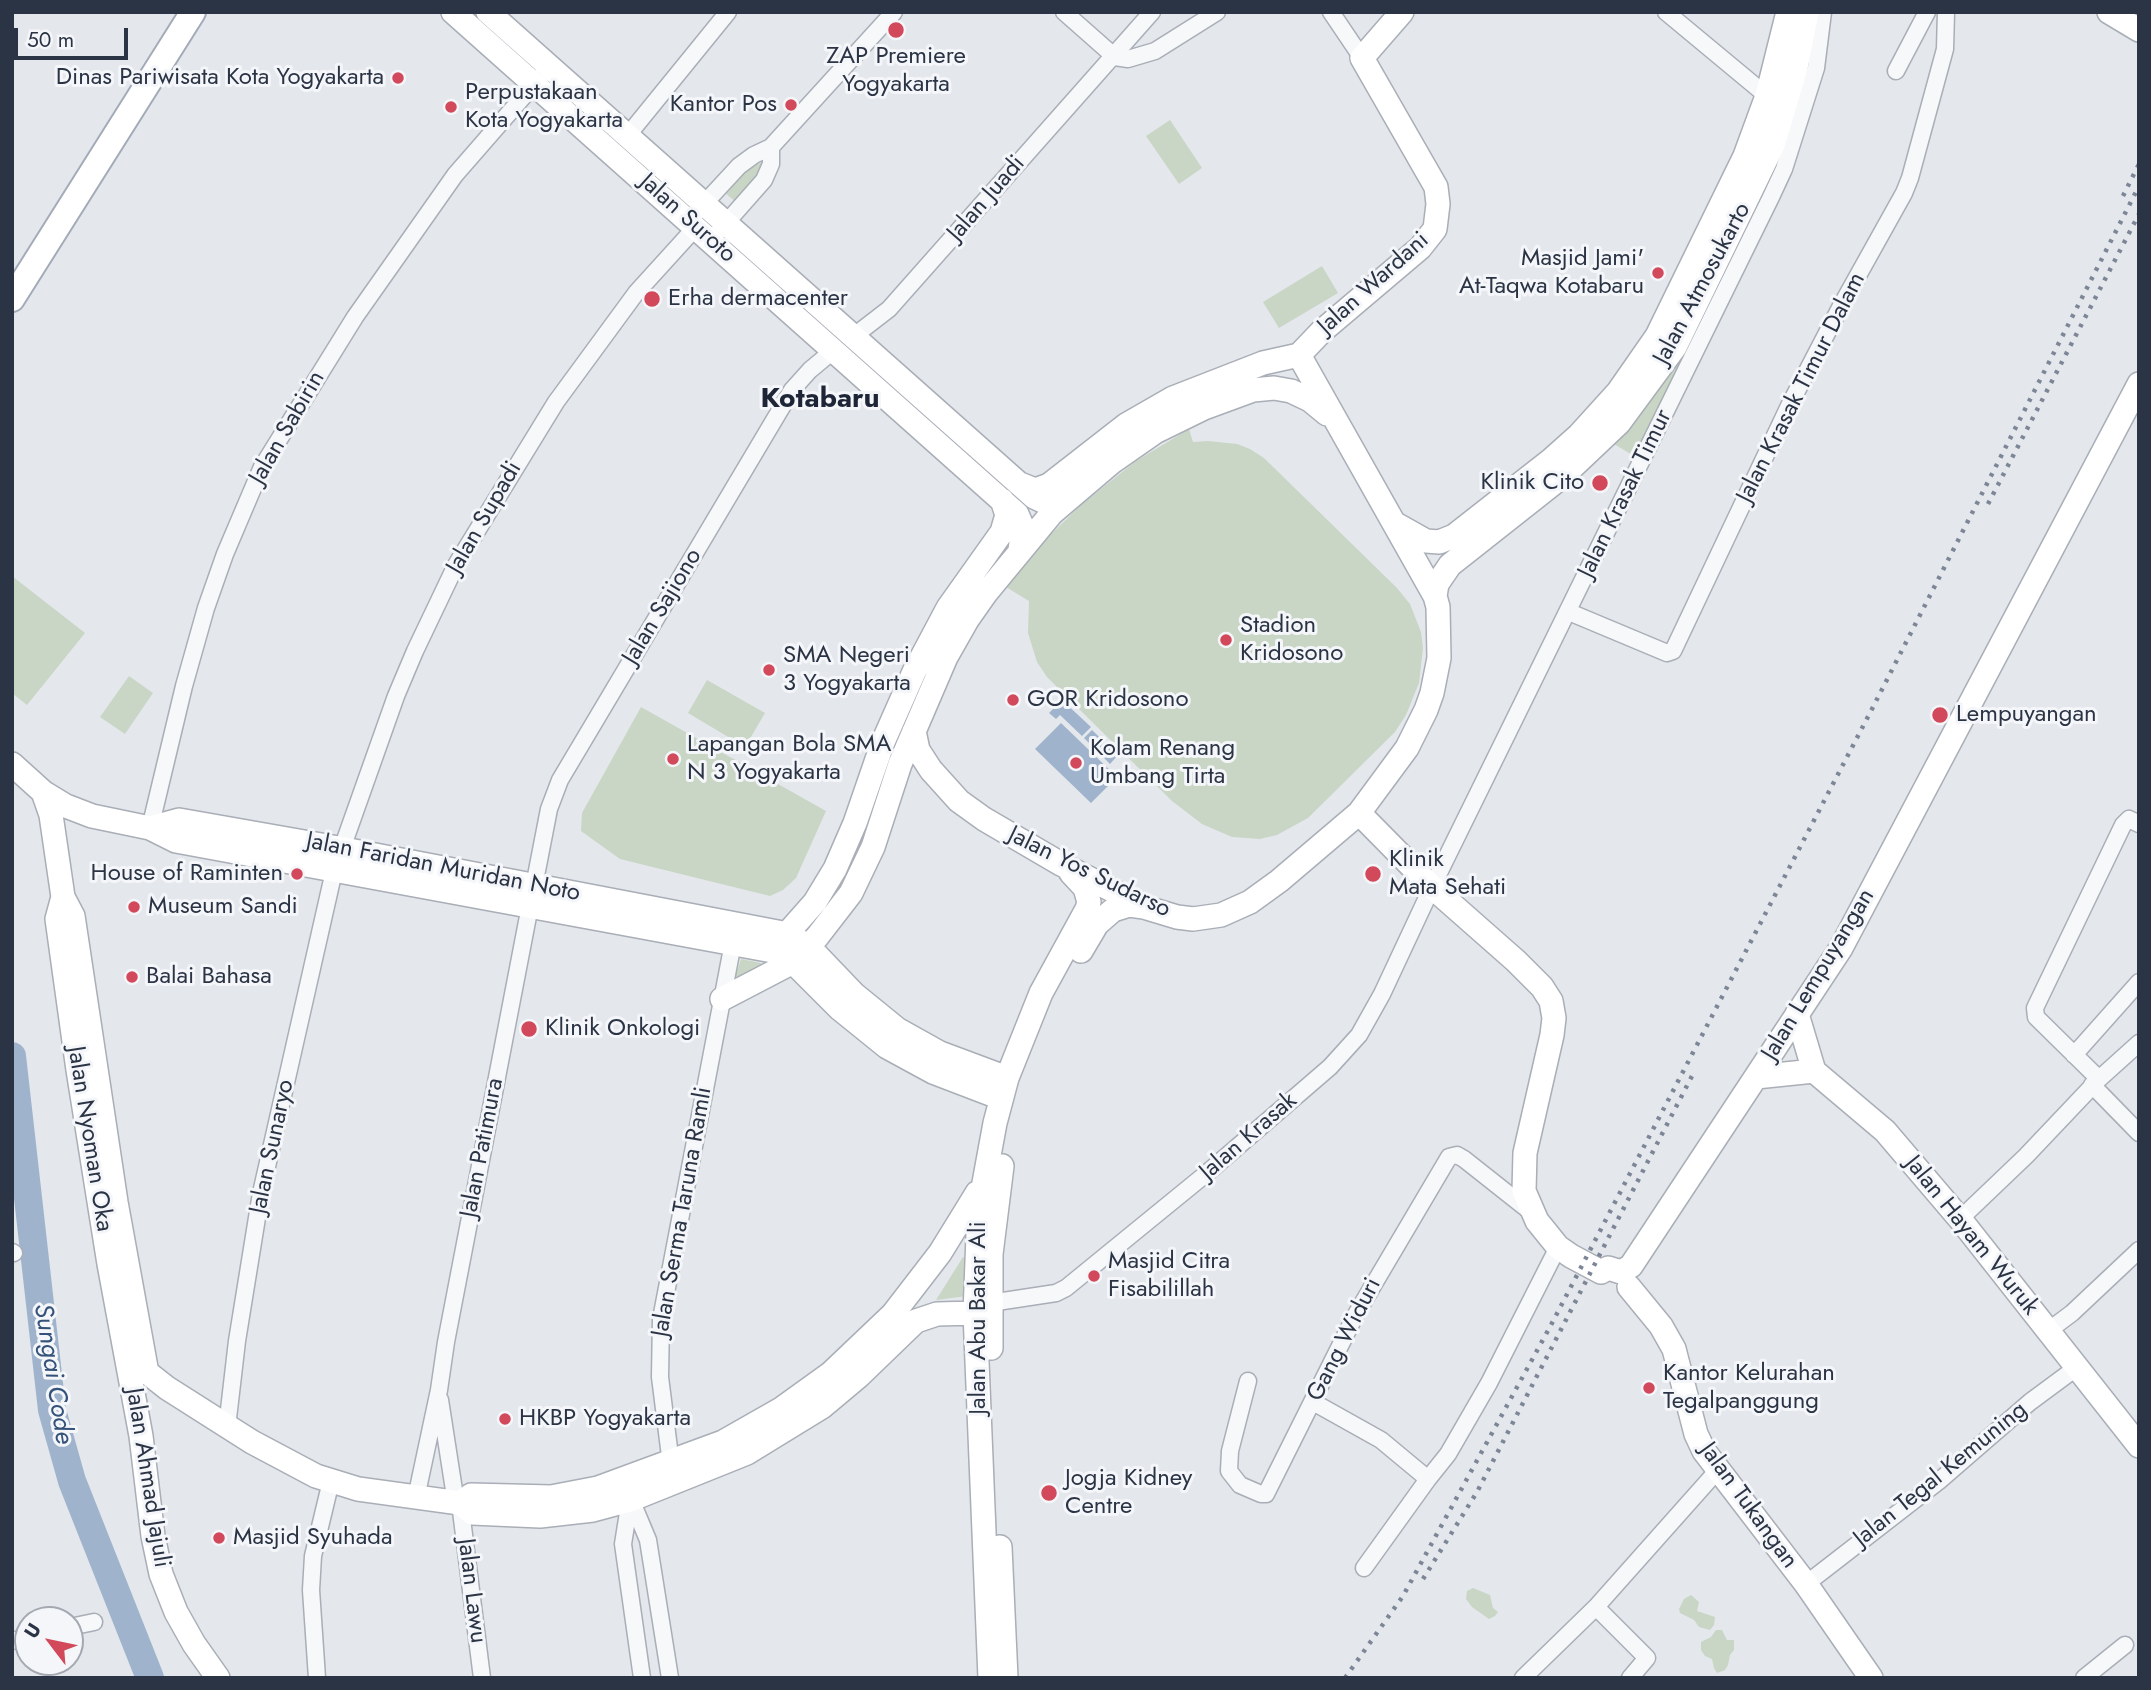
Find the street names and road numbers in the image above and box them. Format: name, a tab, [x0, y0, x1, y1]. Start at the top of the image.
street label: Jalan Juadi	[942, 150, 1032, 248]
street label: Jalan Suroto	[633, 168, 741, 270]
street label: Jalan Atmosukarto	[1648, 198, 1758, 370]
street label: Jalan Wardani	[1313, 227, 1435, 341]
street label: Jalan Krasak Timur Dalam	[1731, 268, 1873, 508]
street label: Jalan Sabirin	[244, 366, 332, 490]
street label: Jalan Krasak Timur	[1573, 405, 1679, 583]
street label: Jalan Supadi	[441, 457, 529, 579]
street label: Jalan Sajiono	[617, 544, 709, 670]
street label: Jalan Yos Sudarso	[1003, 821, 1175, 925]
street label: Jalan Faridan Muridan Noto	[304, 827, 582, 909]
street label: Jalan Lempuyangan	[1756, 884, 1882, 1066]
street label: Jalan Nyoman Oka	[60, 1044, 118, 1234]
street label: Jalan Patimura	[455, 1076, 511, 1220]
street label: Jalan Sunaryo	[245, 1077, 301, 1217]
street label: Jalan Serma Taruna Ramli	[647, 1085, 719, 1339]
street label: Jalan Krasak	[1195, 1087, 1303, 1187]
street label: Jalan Hayam Wuruk	[1898, 1150, 2044, 1322]
street label: Jalan Abu Bakar Ali	[965, 1221, 993, 1415]
street label: Gang Widuri	[1302, 1274, 1388, 1406]
street label: Jalan Ahmad Jajuli	[119, 1386, 175, 1570]
street label: Jalan Tegal Kemuning	[1848, 1396, 2034, 1554]
street label: Jalan Tukangan	[1693, 1437, 1803, 1575]
street label: Jalan Lawu	[450, 1537, 492, 1645]

